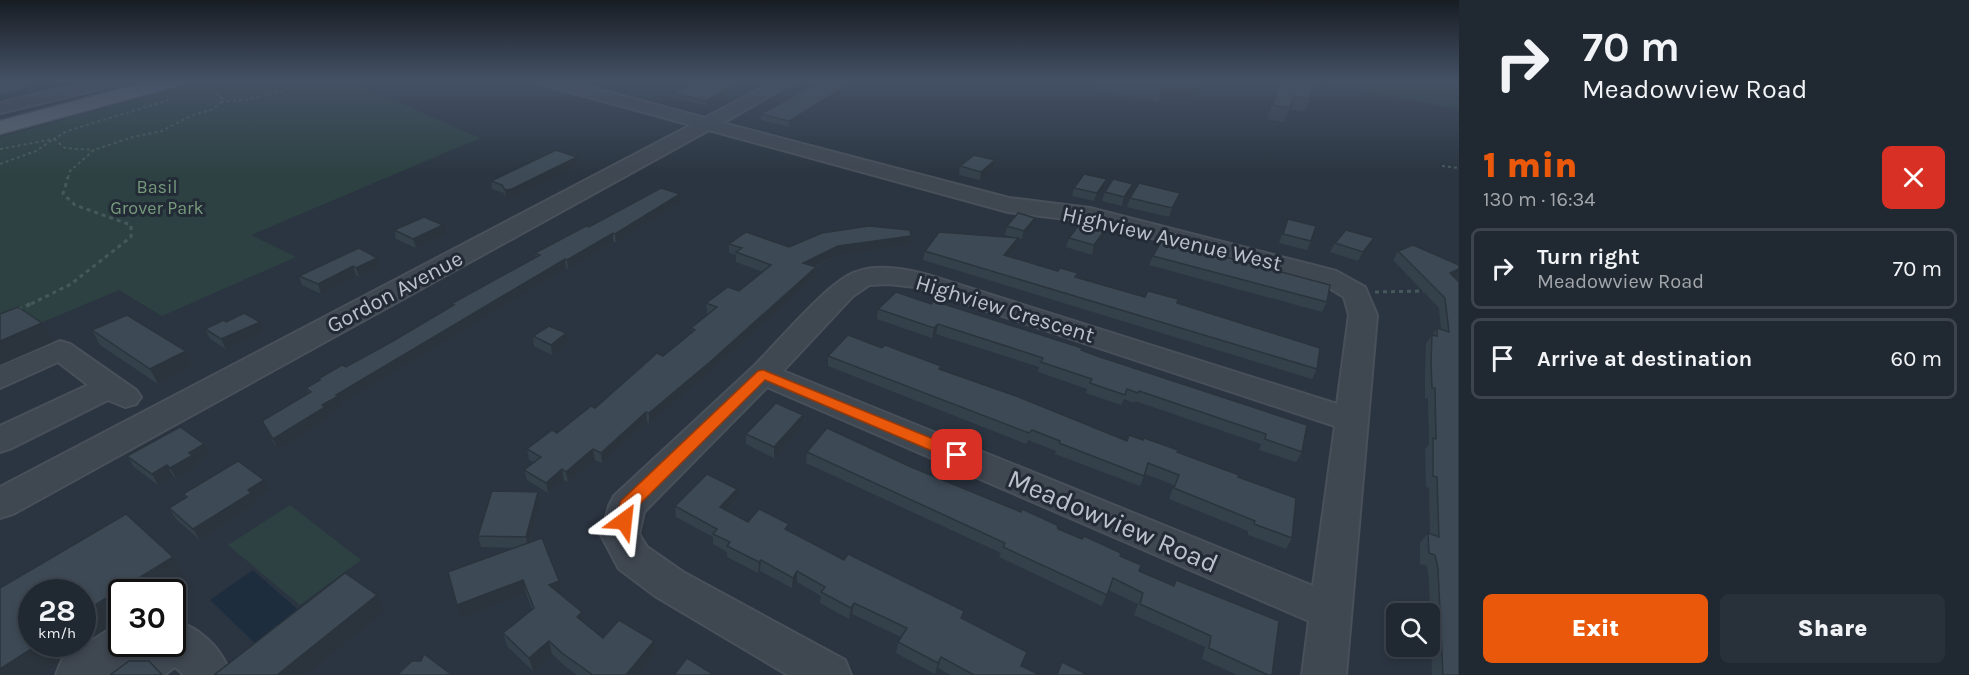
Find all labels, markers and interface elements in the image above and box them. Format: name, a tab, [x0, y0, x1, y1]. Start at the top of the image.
text: 70 m	[1582, 22, 1680, 72]
icon: right	[1483, 24, 1561, 102]
text: Meadowview Road	[1582, 73, 1808, 105]
text: 1 min	[1483, 144, 1577, 186]
button: close	[1882, 146, 1945, 209]
park label: Basil Grover Park	[110, 176, 204, 219]
text: 130 m · 16:34	[1483, 188, 1595, 211]
street label: Highview Avenue West	[1060, 201, 1284, 277]
text: Turn right	[1537, 244, 1640, 270]
street label: Gordon Avenue	[323, 245, 467, 339]
icon: right	[1486, 252, 1519, 285]
text: 70 m	[1893, 256, 1942, 282]
street label: Highview Crescent	[912, 269, 1098, 349]
text: Meadowview Road	[1537, 270, 1704, 293]
icon: arrive	[1486, 342, 1519, 375]
text: Arrive at destination	[1537, 346, 1752, 372]
text: 60 m	[1891, 346, 1942, 372]
pin	[931, 429, 982, 480]
icon: arrive	[940, 438, 973, 471]
street label: Meadowview Road	[1003, 462, 1223, 580]
position arrow	[592, 489, 656, 553]
speed limit sign: 30	[108, 579, 186, 657]
text: 28	[38, 593, 76, 629]
button: Exit	[1483, 594, 1708, 663]
button: Share	[1720, 594, 1945, 663]
map controls	[1386, 603, 1440, 657]
button: search	[1386, 603, 1440, 657]
text: km/h	[38, 624, 76, 642]

